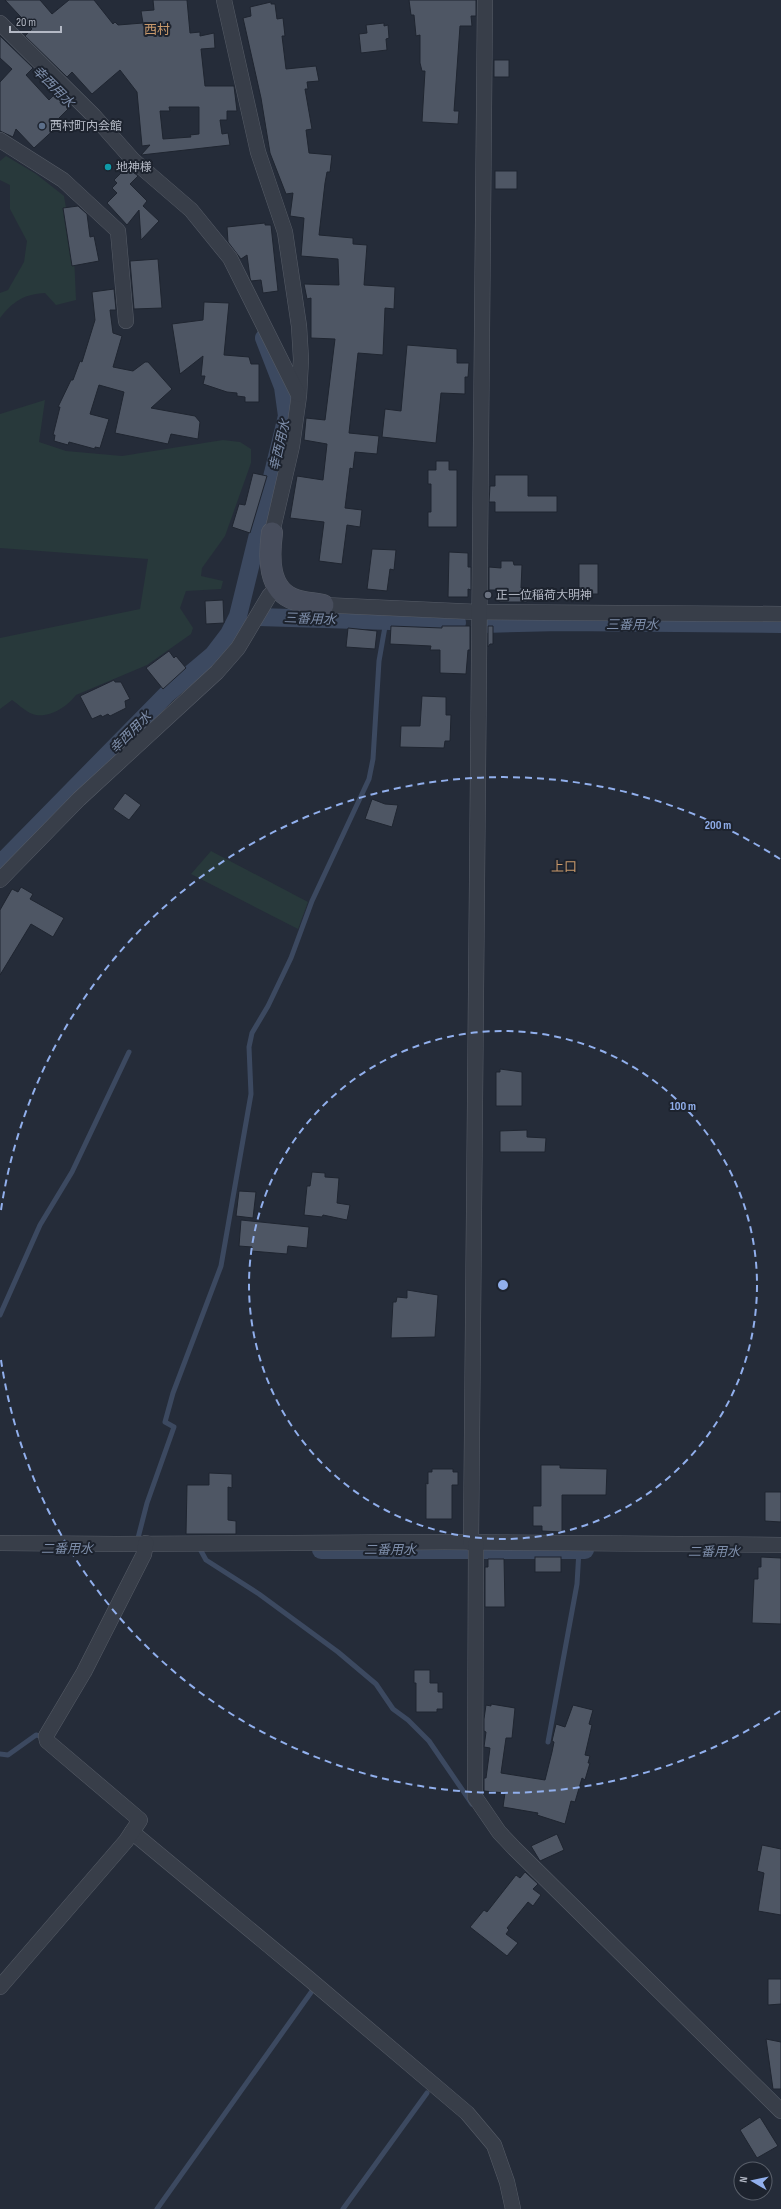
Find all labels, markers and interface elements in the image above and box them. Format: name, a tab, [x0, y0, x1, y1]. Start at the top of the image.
scale bar	[10, 8, 61, 34]
text: 20 m	[16, 15, 36, 30]
district label: 西村	[144, 22, 170, 38]
water label: 幸西用水	[29, 63, 79, 112]
place label: 西村町内会館	[50, 119, 122, 134]
marker: 西村町内会館	[37, 121, 47, 131]
place label: 地神様	[116, 160, 152, 175]
marker: 地神様	[103, 162, 113, 172]
water label: 幸西用水	[266, 416, 294, 472]
place label: 正一位稲荷大明神	[496, 588, 592, 603]
marker: 正一位稲荷大明神	[483, 590, 493, 600]
water label: 三番用水	[284, 610, 338, 628]
water label: 三番用水	[606, 617, 660, 633]
water label: 幸西用水	[107, 707, 156, 757]
text: 200 m	[705, 818, 731, 833]
district label: 上口	[551, 859, 577, 875]
text: 100 m	[670, 1099, 696, 1114]
centre of rings	[496, 1278, 510, 1292]
water label: 二番用水	[41, 1541, 95, 1557]
water label: 二番用水	[364, 1542, 418, 1558]
water label: 二番用水	[688, 1544, 742, 1560]
north arrow	[733, 2161, 773, 2201]
text: N	[737, 2175, 751, 2183]

